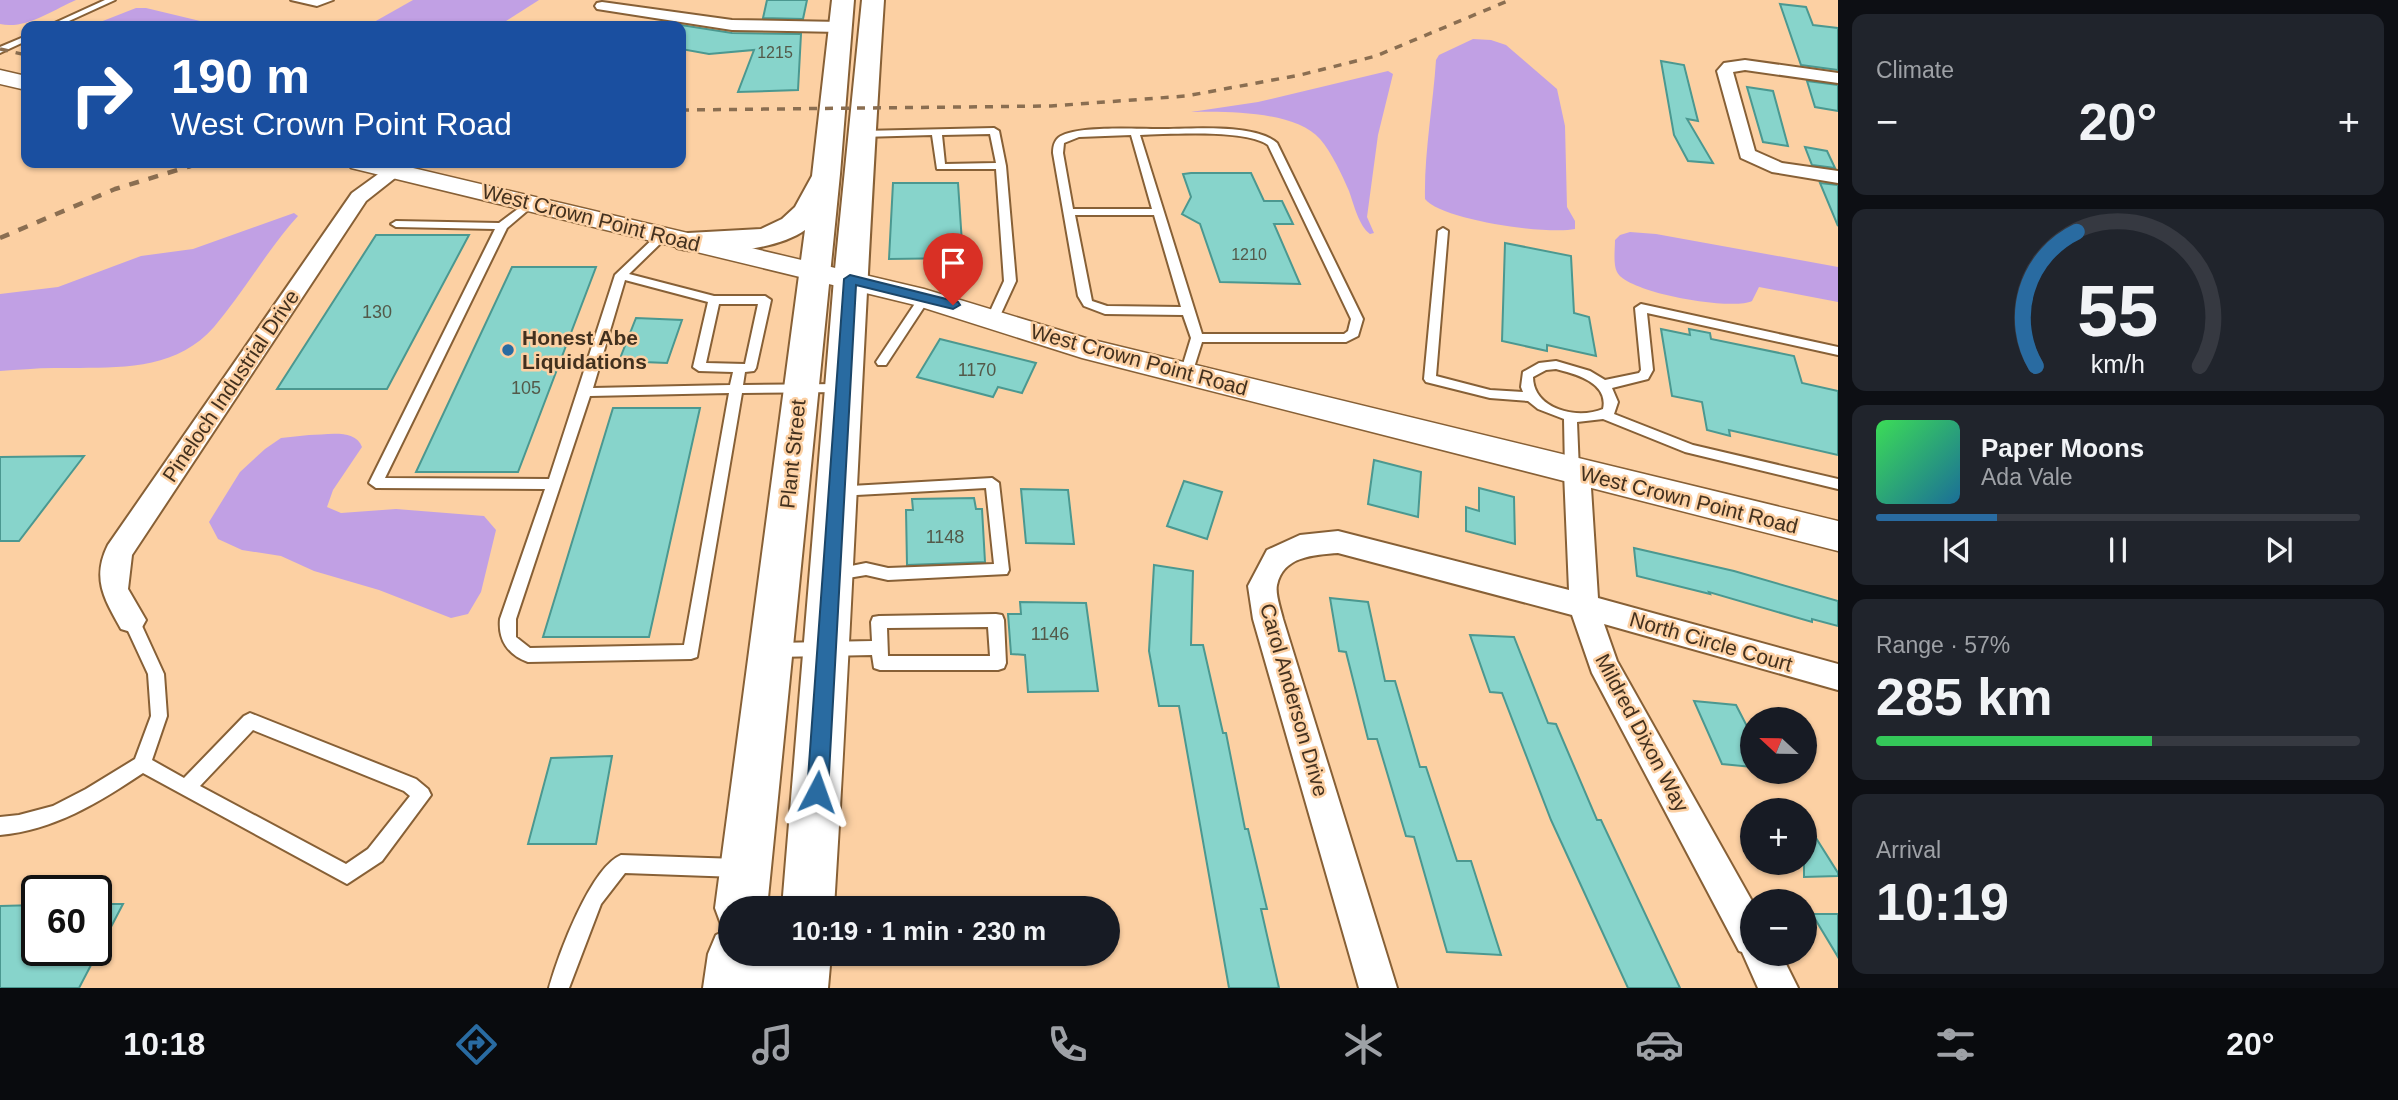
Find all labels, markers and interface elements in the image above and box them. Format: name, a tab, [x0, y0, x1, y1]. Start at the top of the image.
house number: 1215	[757, 44, 793, 61]
icon: right	[56, 49, 147, 140]
text: 190 m	[171, 49, 310, 103]
text: Climate	[1876, 57, 1954, 83]
text: 20°	[2079, 93, 2157, 151]
text: −	[1876, 101, 1898, 143]
text: +	[2338, 101, 2360, 143]
text: West Crown Point Road	[171, 106, 512, 142]
street label: West Crown Point Road	[480, 179, 702, 256]
pin	[923, 233, 983, 305]
icon: arrive	[934, 244, 972, 282]
house number: 1210	[1231, 246, 1267, 263]
text: 55	[2078, 270, 2158, 351]
street label: Pineloch Industrial Drive	[158, 285, 303, 486]
house number: 130	[362, 302, 392, 322]
street label: West Crown Point Road	[1028, 319, 1250, 400]
place label: Honest Abe Liquidations	[522, 326, 647, 373]
marker: Honest Abe Liquidations	[500, 342, 516, 358]
text: km/h	[2091, 349, 2145, 377]
house number: 1170	[958, 360, 996, 380]
house number: 105	[511, 378, 541, 398]
street label: Plant Street	[775, 398, 810, 510]
text: Paper Moons	[1981, 433, 2144, 463]
street label: West Crown Point Road	[1578, 461, 1800, 538]
text: Ada Vale	[1981, 464, 2073, 490]
house number: 1148	[926, 527, 964, 547]
icon: previous	[1938, 531, 1976, 569]
icon: pause	[2099, 531, 2137, 569]
icon: next	[2260, 531, 2298, 569]
street label: Carol Anderson Drive	[1256, 601, 1333, 799]
street label: North Circle Court	[1627, 607, 1795, 676]
house number: 1146	[1031, 624, 1069, 644]
text: Range · 57%	[1876, 632, 2010, 658]
street label: Mildred Dixon Way	[1591, 650, 1694, 816]
text: 285 km	[1876, 668, 2052, 726]
north arrow	[1740, 707, 1816, 784]
map controls	[1740, 707, 1817, 966]
position arrow	[780, 755, 854, 829]
button: +	[1740, 798, 1817, 875]
text: Arrival	[1876, 837, 1941, 863]
text: 10:19	[1876, 873, 2009, 931]
speed limit sign: 60	[21, 875, 112, 966]
button: −	[1740, 889, 1817, 966]
text: 10:19 · 1 min · 230 m	[792, 916, 1046, 946]
icon: directions	[452, 1020, 501, 1069]
icon: music	[748, 1020, 797, 1069]
icon: phone	[1043, 1020, 1092, 1069]
icon: climate	[1339, 1020, 1388, 1069]
icon: car	[1635, 1020, 1684, 1069]
icon: filters	[1931, 1020, 1980, 1069]
text: 10:18	[123, 1026, 205, 1062]
text: 20°	[2226, 1026, 2275, 1062]

